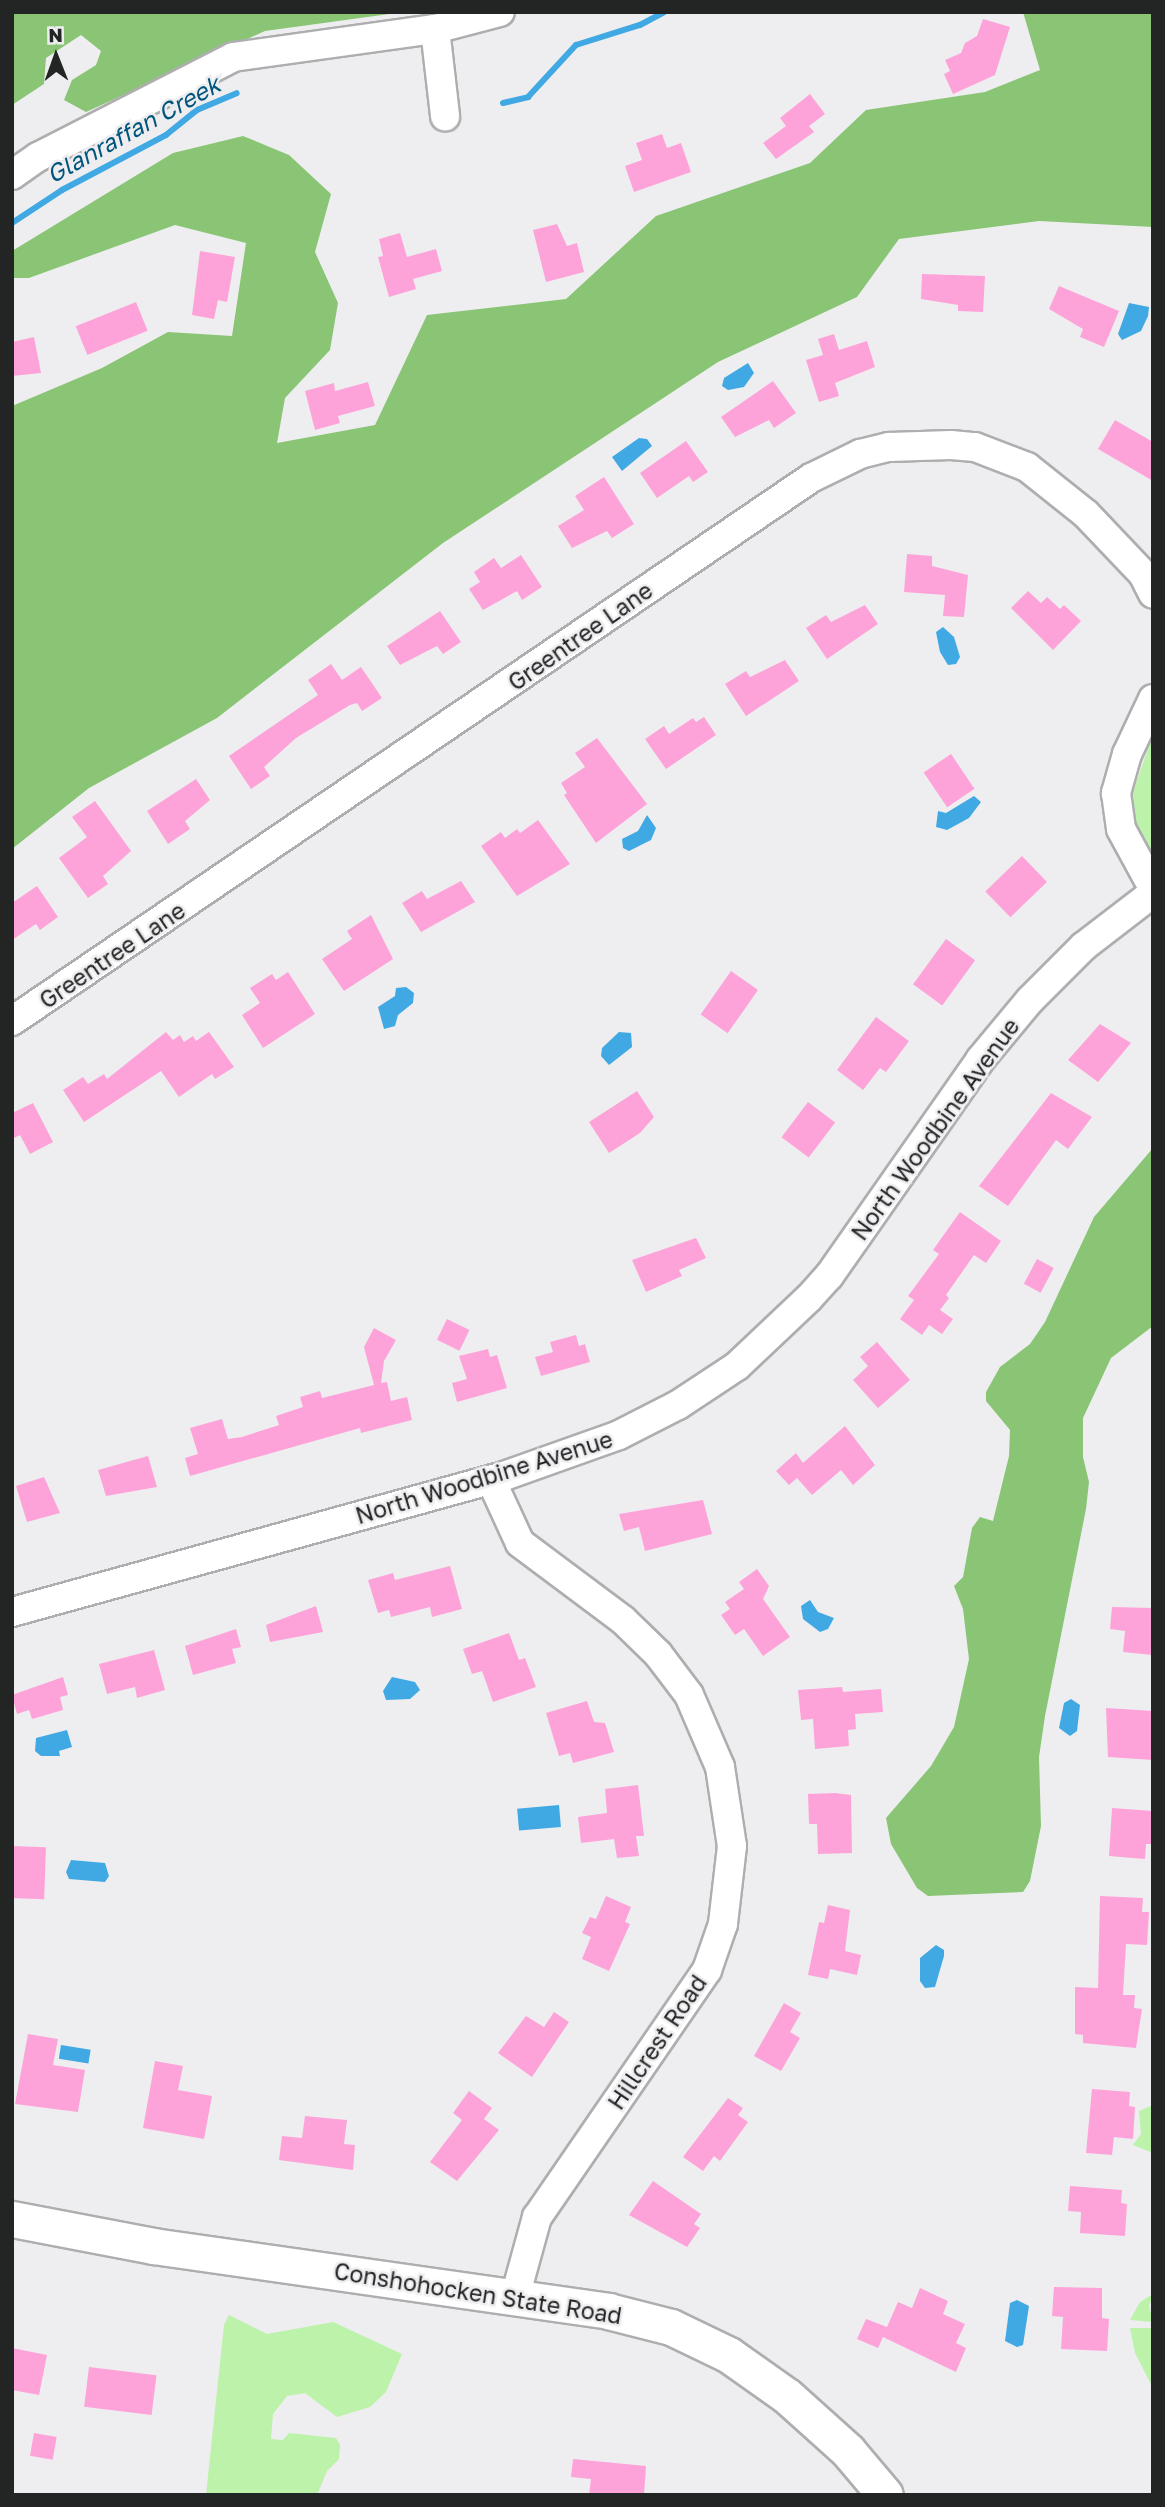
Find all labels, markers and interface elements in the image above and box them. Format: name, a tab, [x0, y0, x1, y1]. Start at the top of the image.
north arrow	[21, 21, 91, 91]
text: N	[48, 23, 63, 46]
water label: Glanraffan Creek	[41, 69, 225, 189]
street label: Greentree Lane	[503, 576, 657, 696]
street label: Greentree Lane	[34, 896, 190, 1014]
street label: North Woodbine Avenue	[845, 1013, 1025, 1245]
street label: North Woodbine Avenue	[352, 1425, 616, 1529]
street label: Hillcrest Road	[602, 1970, 712, 2114]
street label: Conshohocken State Road	[332, 2257, 624, 2329]

